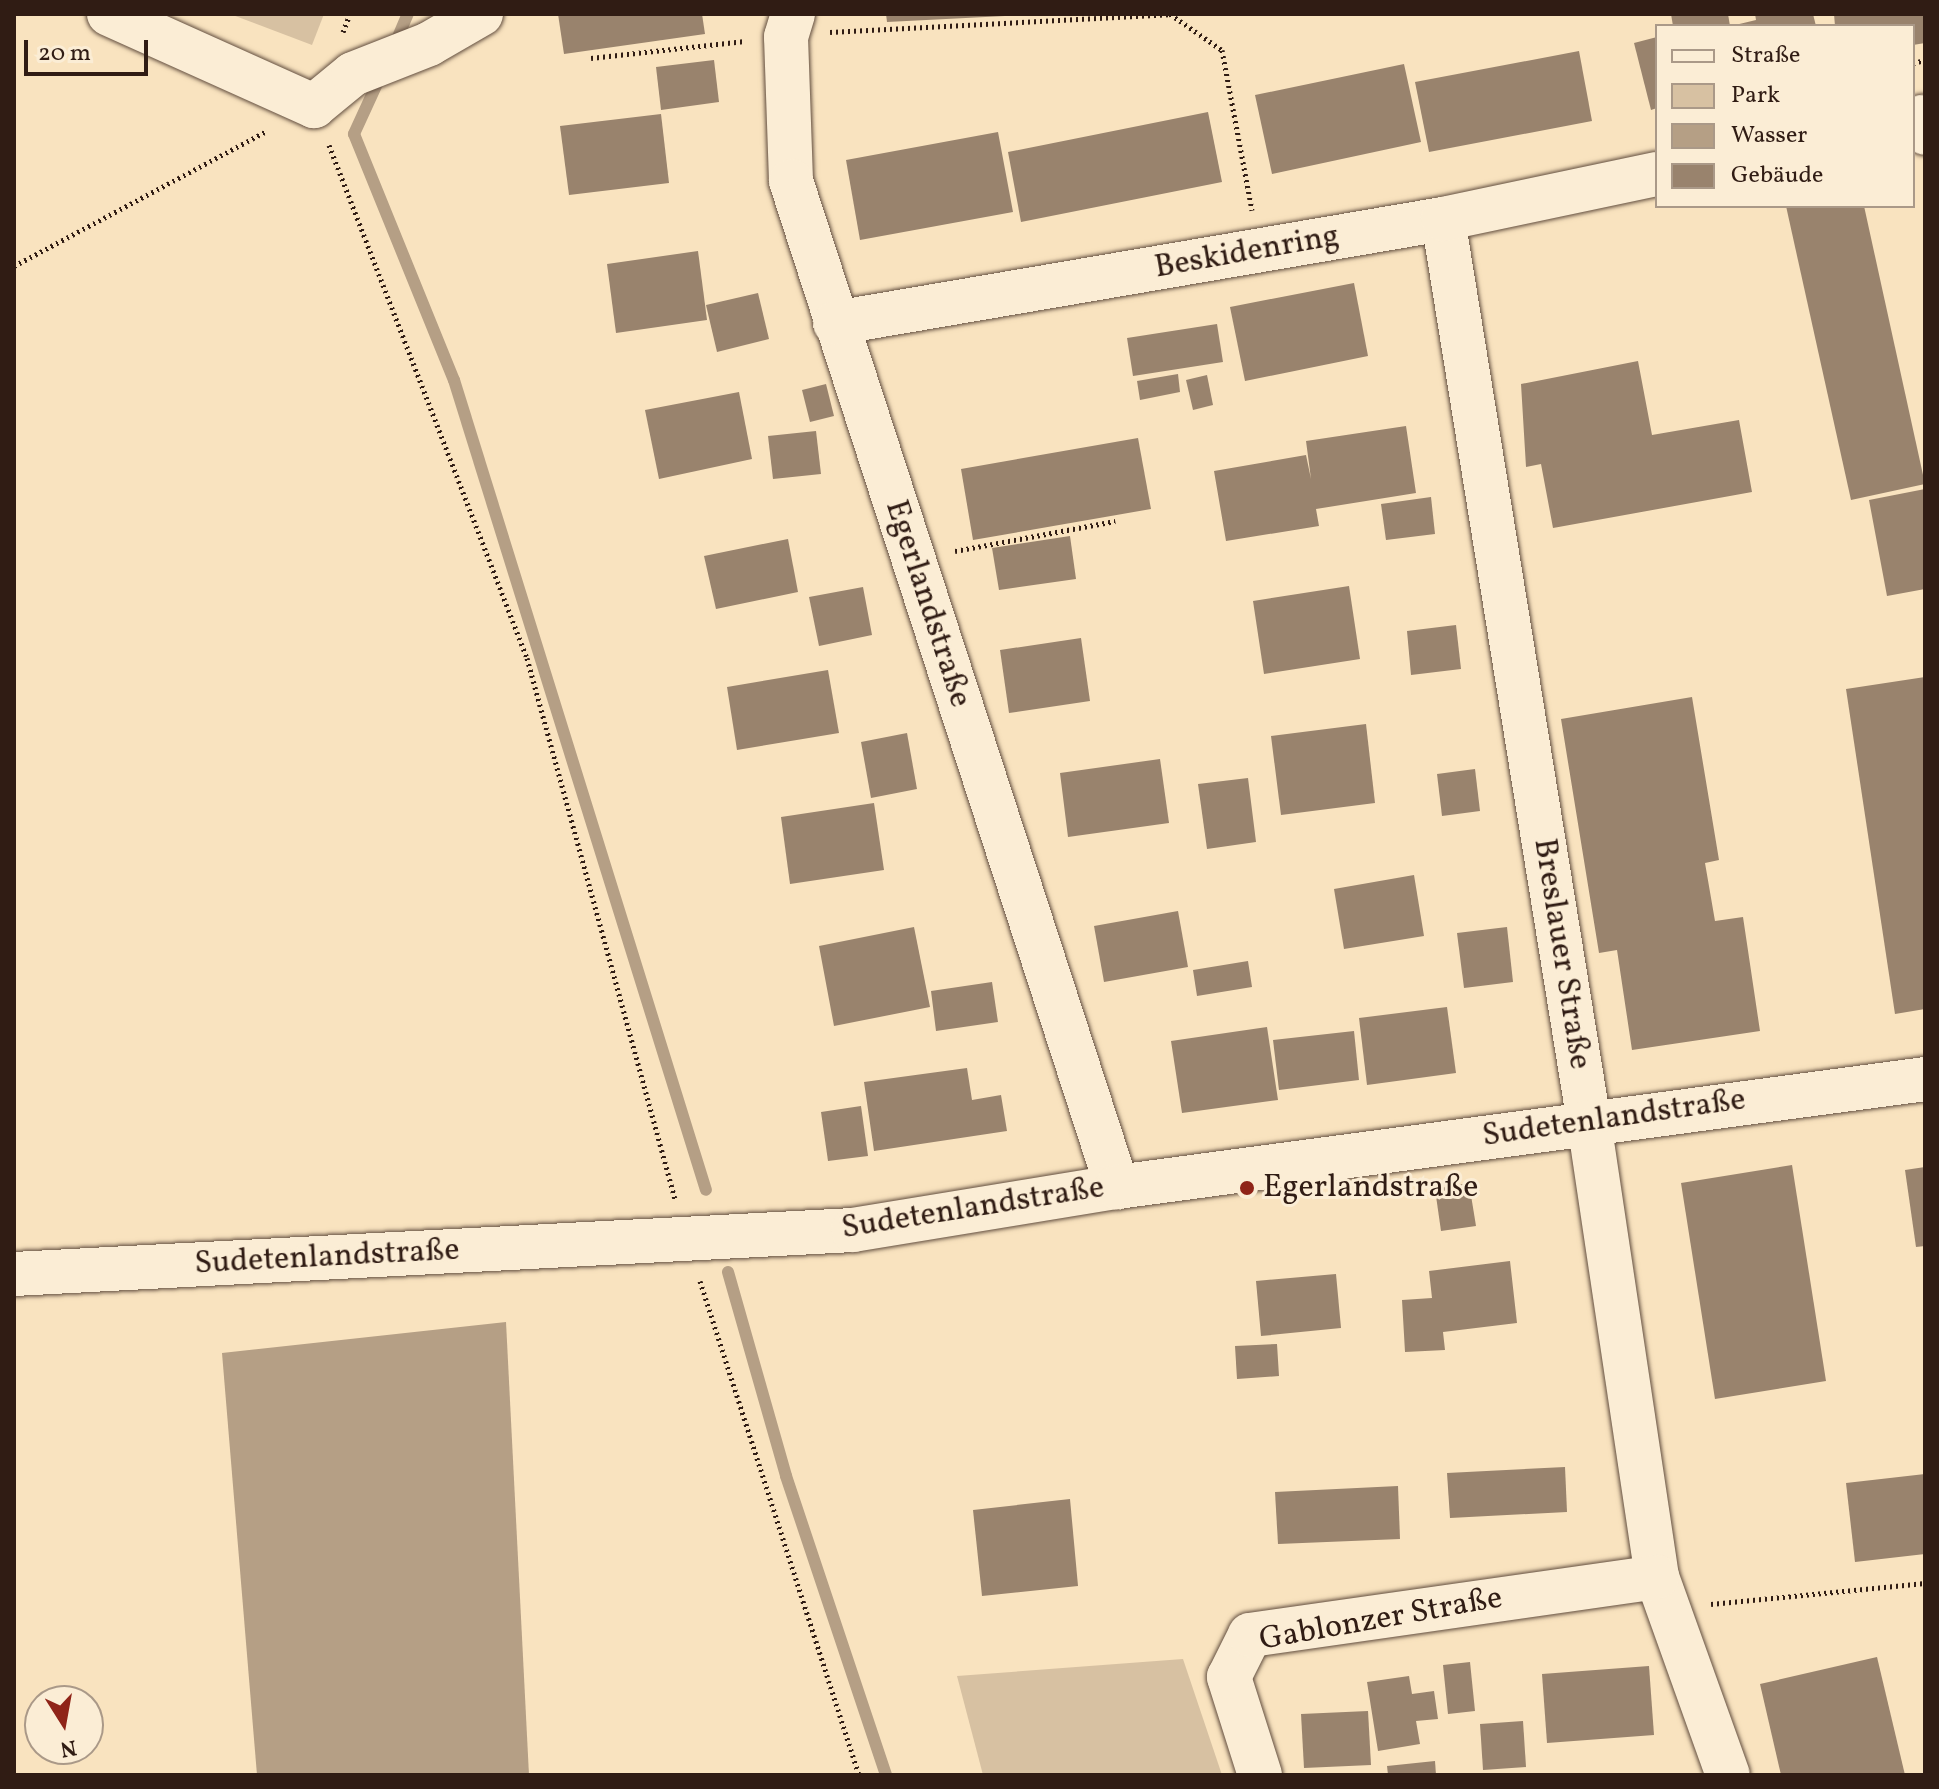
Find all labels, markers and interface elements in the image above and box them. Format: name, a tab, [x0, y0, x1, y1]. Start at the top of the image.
scale bar	[28, 24, 152, 74]
legend	[1655, 24, 1915, 208]
text: 20 m	[38, 37, 91, 71]
text: Straße	[1731, 39, 1800, 73]
text: Park	[1731, 79, 1780, 113]
text: Wasser	[1731, 119, 1807, 153]
text: Gebäude	[1731, 159, 1823, 193]
street label: Beskidenring	[1152, 218, 1342, 288]
street label: Egerlandstraße	[875, 496, 979, 712]
street label: Breslauer Straße	[1524, 836, 1598, 1072]
street label: Sudetenlandstraße	[1480, 1082, 1748, 1156]
street label: Sudetenlandstraße	[839, 1169, 1107, 1249]
place label: Egerlandstraße	[1263, 1169, 1478, 1207]
marker: Egerlandstraße	[1238, 1179, 1256, 1197]
street label: Sudetenlandstraße	[194, 1232, 460, 1284]
street label: Gablonzer Straße	[1257, 1580, 1505, 1660]
north arrow	[24, 1685, 104, 1765]
text: N	[57, 1730, 79, 1764]

